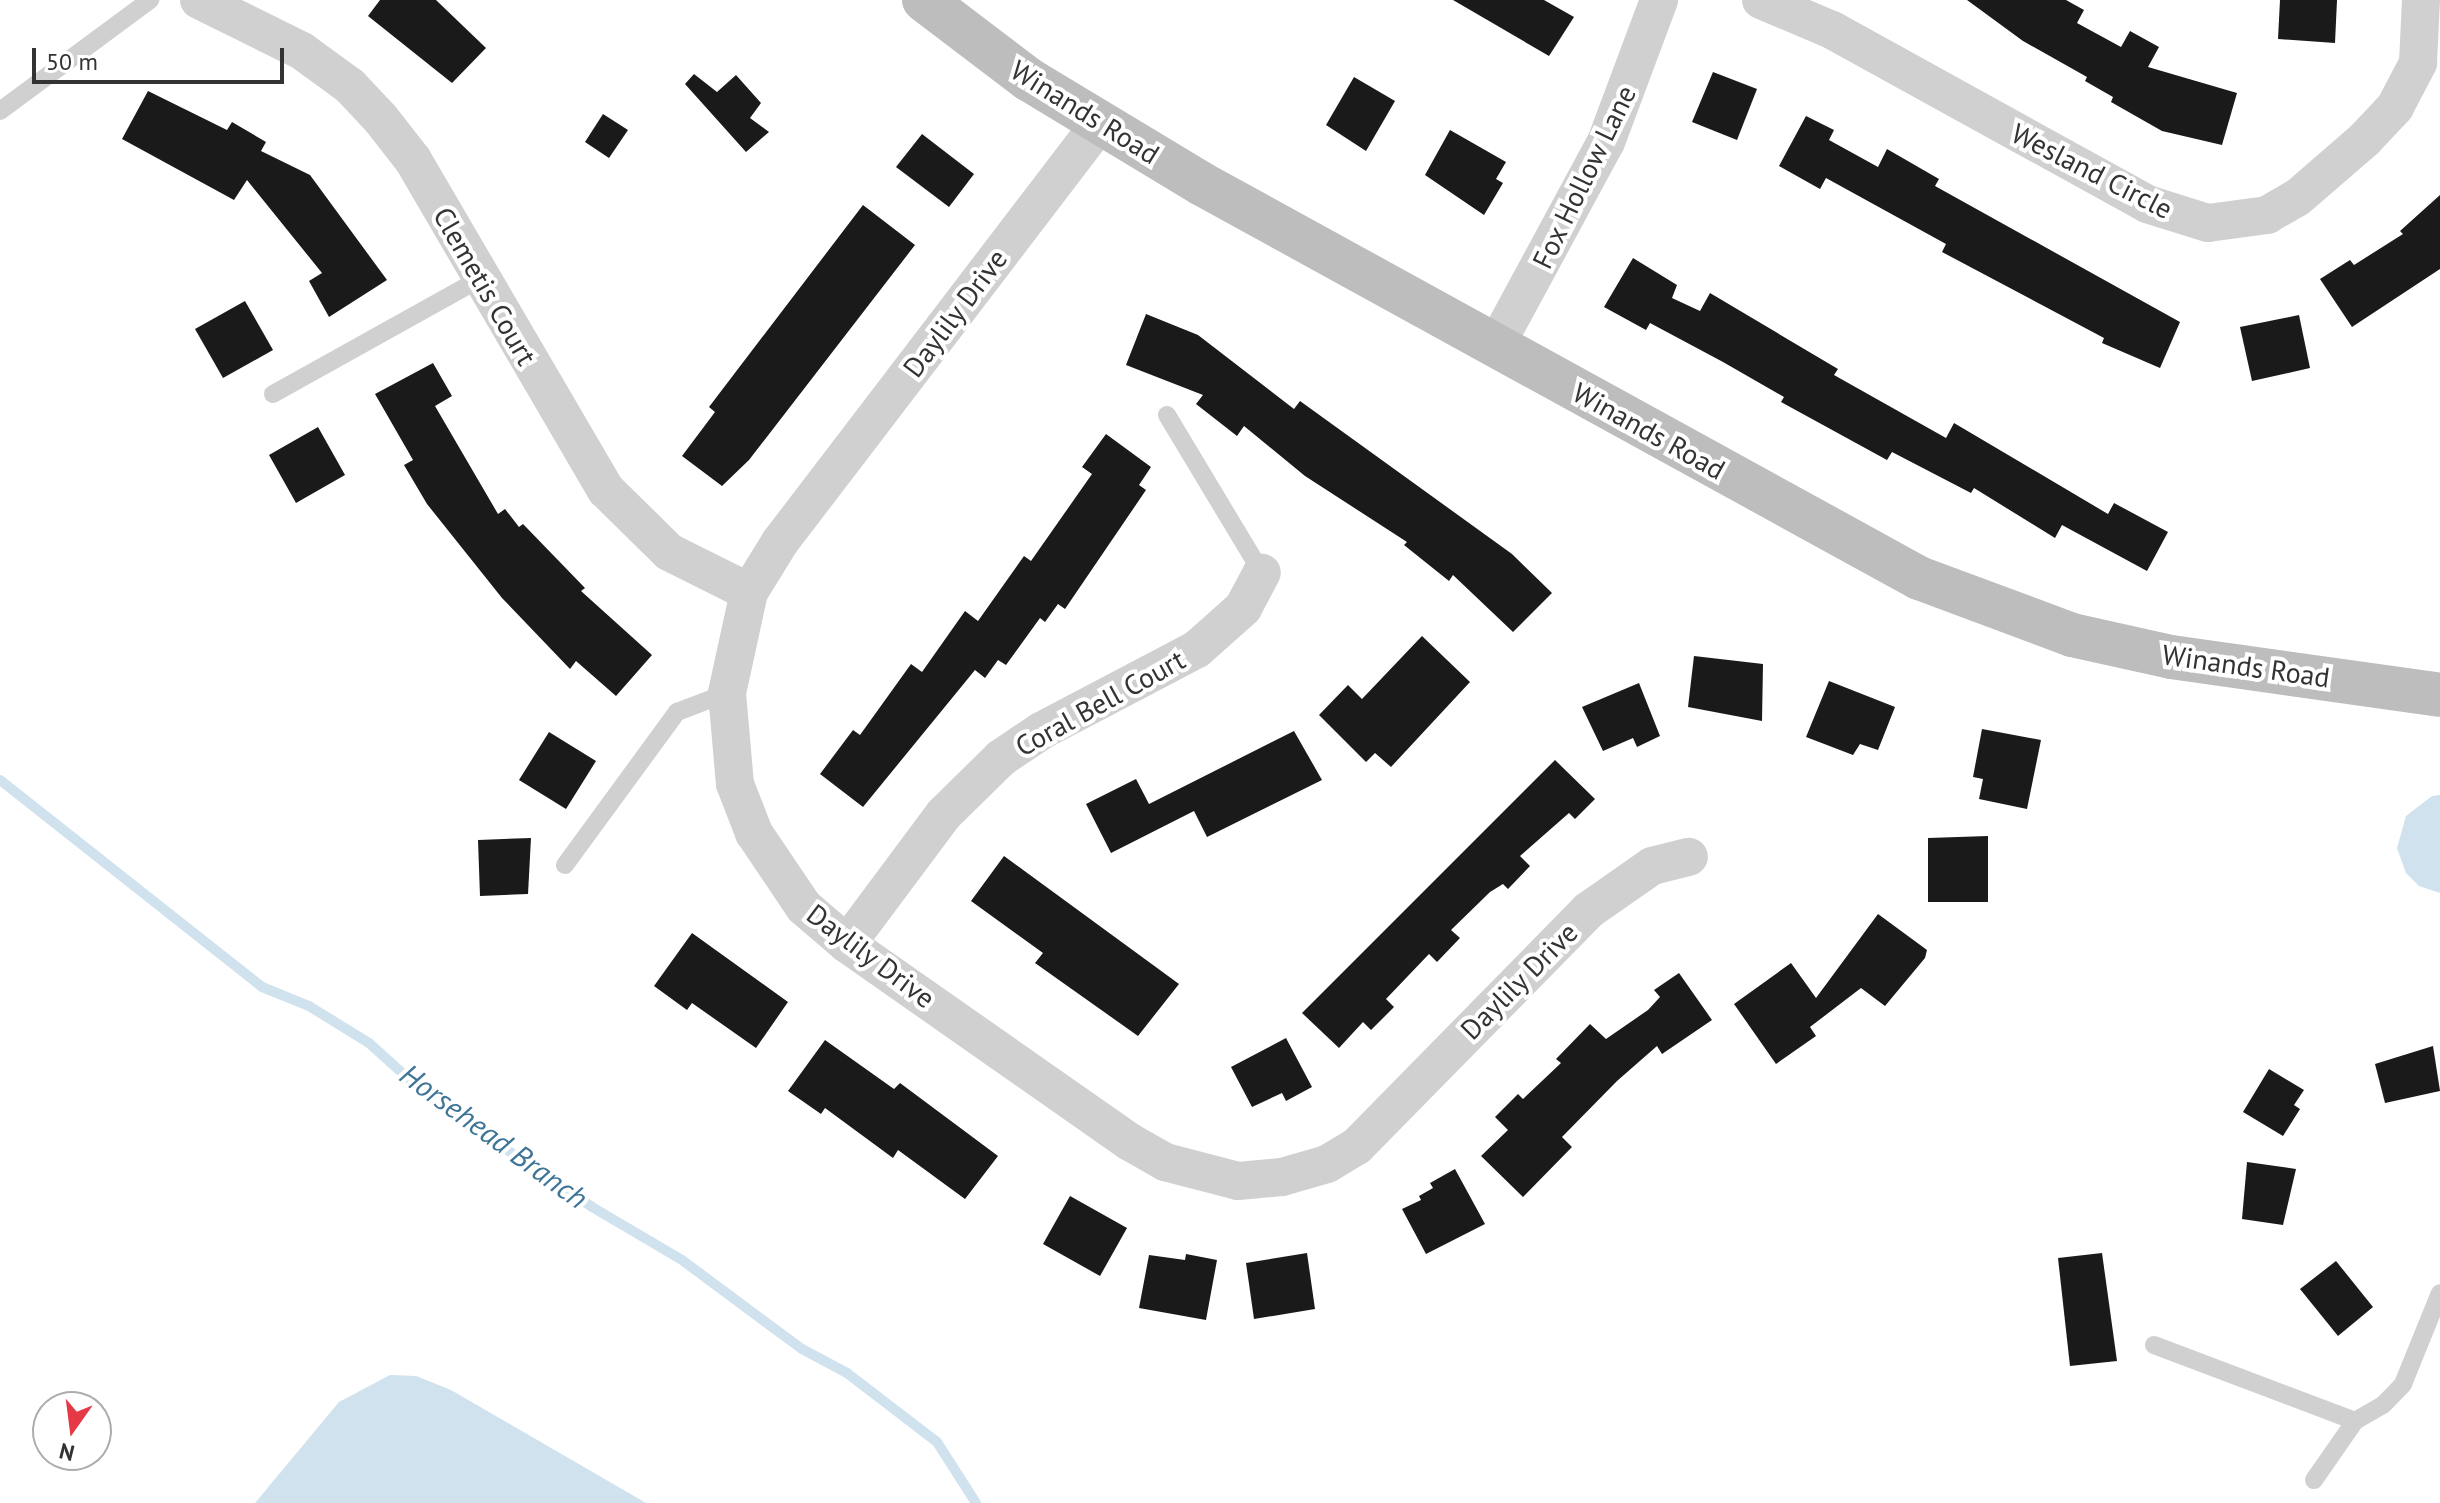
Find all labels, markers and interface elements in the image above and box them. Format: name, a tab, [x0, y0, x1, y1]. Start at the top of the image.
scale bar	[36, 32, 288, 82]
text: 50 m	[46, 46, 98, 77]
street label: Winands Road	[1005, 53, 1165, 171]
street label: Fox Hollow Lane	[1525, 79, 1643, 275]
street label: Wesland Circle	[2006, 116, 2178, 226]
street label: Clemetis Court	[426, 201, 544, 371]
street label: Daylily Drive	[896, 242, 1014, 384]
street label: Winands Road	[1567, 375, 1731, 487]
street label: Winands Road	[2160, 638, 2332, 694]
street label: Coral Bell Court	[1009, 643, 1191, 763]
street label: Daylily Drive	[800, 897, 942, 1015]
street label: Daylily Drive	[1453, 915, 1585, 1047]
water label: Horsehead Branch	[393, 1056, 595, 1216]
north arrow	[32, 1391, 112, 1471]
text: N	[56, 1437, 77, 1468]

